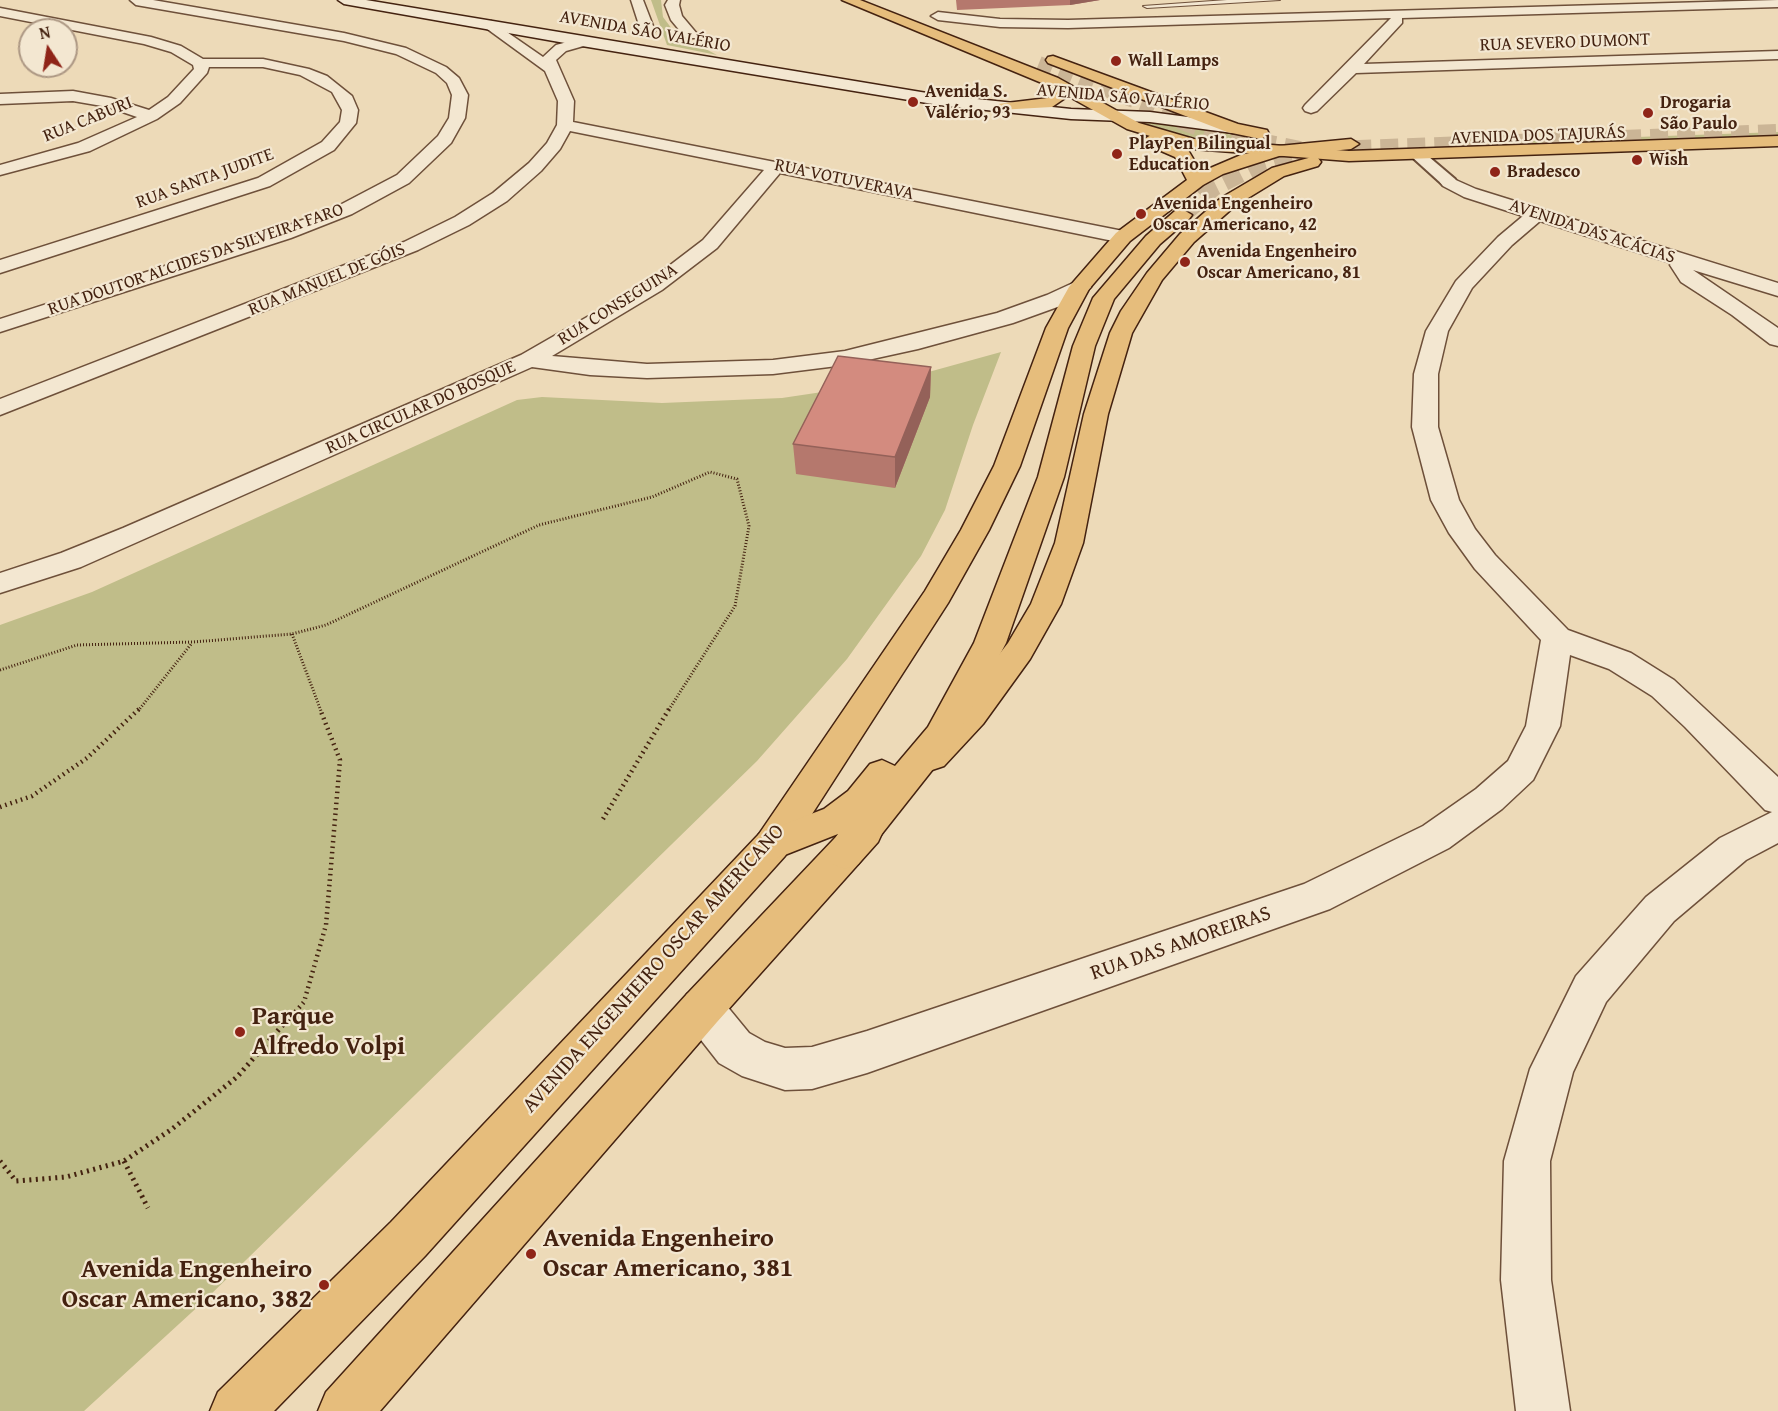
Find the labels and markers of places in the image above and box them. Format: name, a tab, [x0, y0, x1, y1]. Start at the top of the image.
place label: Wall Lamps	[1128, 50, 1219, 72]
marker: Wall Lamps	[1109, 54, 1123, 68]
place label: Avenida S. Valério, 93	[925, 81, 1011, 124]
place label: Drogaria São Paulo	[1660, 92, 1737, 134]
marker: Avenida S. Valério, 93	[906, 95, 920, 109]
marker: Drogaria São Paulo	[1641, 106, 1655, 120]
place label: PlayPen Bilingual Education	[1129, 133, 1271, 176]
marker: PlayPen Bilingual Education	[1110, 147, 1124, 161]
place label: Wish	[1649, 149, 1688, 171]
marker: Wish	[1630, 153, 1644, 167]
place label: Bradesco	[1507, 161, 1580, 183]
marker: Bradesco	[1488, 165, 1502, 179]
place label: Avenida Engenheiro Oscar Americano, 42	[1153, 193, 1317, 236]
marker: Avenida Engenheiro Oscar Americano, 42	[1134, 207, 1148, 221]
place label: Avenida Engenheiro Oscar Americano, 81	[1197, 241, 1361, 284]
marker: Avenida Engenheiro Oscar Americano, 81	[1178, 255, 1192, 269]
place label: Parque Alfredo Volpi	[252, 1001, 405, 1062]
marker: Parque Alfredo Volpi	[233, 1025, 247, 1039]
place label: Avenida Engenheiro Oscar Americano, 381	[543, 1223, 793, 1284]
marker: Avenida Engenheiro Oscar Americano, 381	[524, 1247, 538, 1261]
place label: Avenida Engenheiro Oscar Americano, 382	[62, 1254, 312, 1316]
marker: Avenida Engenheiro Oscar Americano, 382	[317, 1278, 331, 1292]

